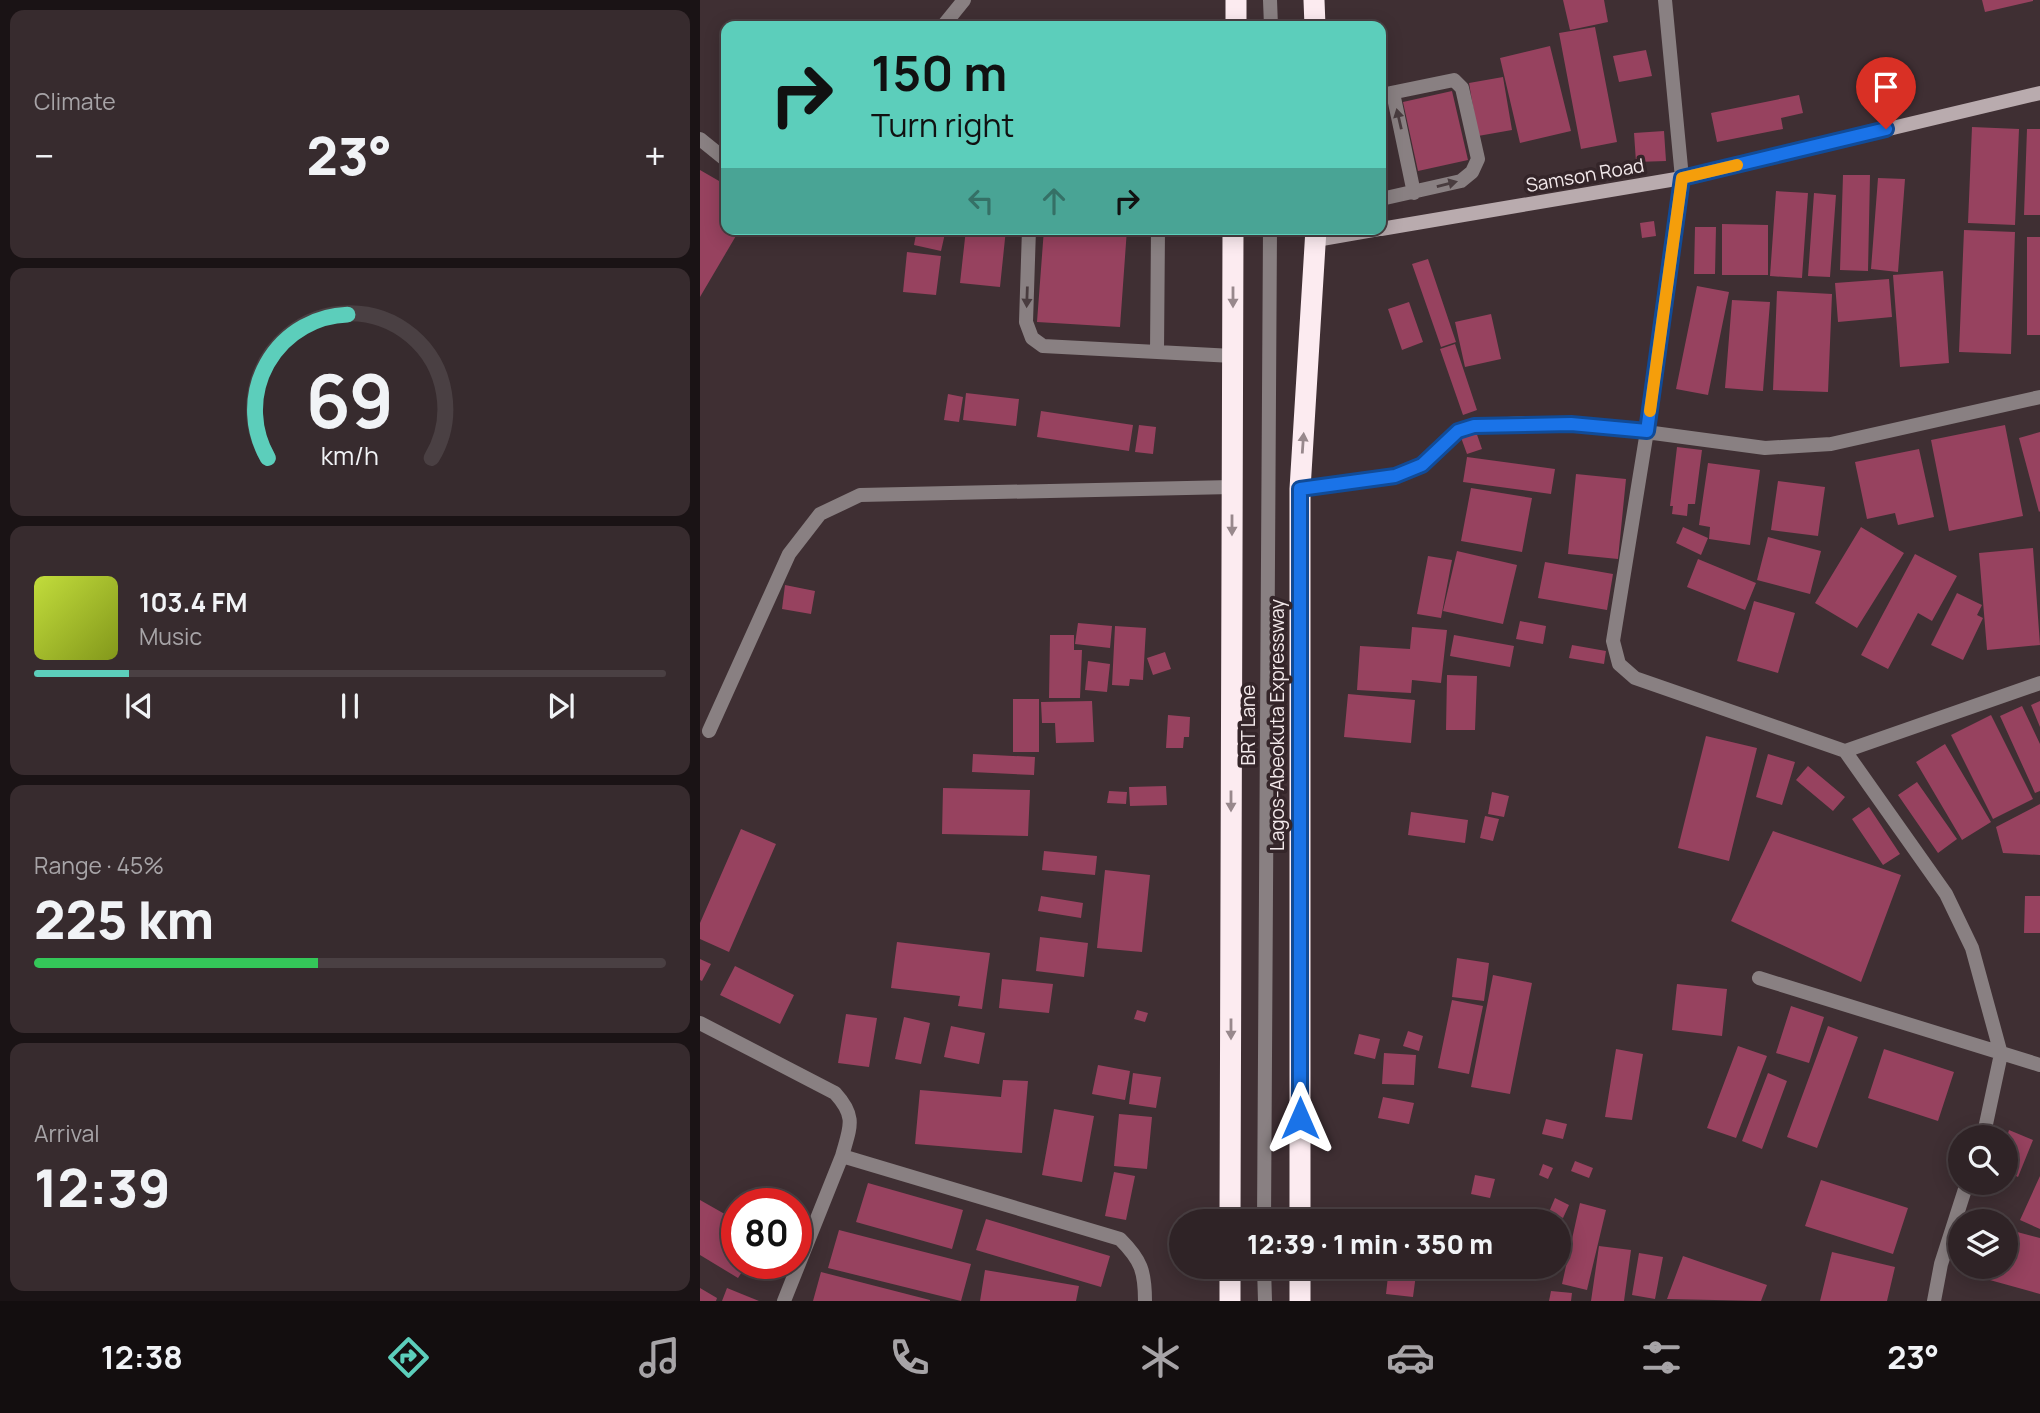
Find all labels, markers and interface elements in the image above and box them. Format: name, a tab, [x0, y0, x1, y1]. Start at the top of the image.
text: 150 m	[871, 39, 1007, 106]
icon: right	[756, 49, 847, 140]
pin	[1856, 57, 1916, 129]
icon: arrive	[1867, 68, 1905, 106]
text: Climate	[34, 85, 116, 117]
text: Turn right	[871, 103, 1014, 147]
one-way arrow	[1393, 107, 1404, 129]
text: 23°	[307, 120, 392, 191]
text: −	[34, 129, 55, 181]
text: +	[644, 129, 666, 181]
street label: Samson Road	[1524, 152, 1646, 198]
one-way arrow	[1436, 178, 1458, 189]
icon: left	[962, 182, 1000, 220]
icon: ahead	[1035, 182, 1073, 220]
icon: right	[1108, 182, 1146, 220]
one-way arrow	[1021, 287, 1032, 309]
one-way arrow	[1227, 287, 1239, 309]
text: 69	[306, 351, 394, 451]
one-way arrow	[1298, 432, 1309, 454]
text: km/h	[321, 438, 379, 473]
one-way arrow	[1226, 514, 1238, 536]
text: 103.4 FM	[139, 584, 247, 620]
street label: Lagos-Abeokuta Expressway	[1264, 599, 1290, 851]
text: Music	[139, 620, 202, 652]
street label: BRT Lane	[1235, 685, 1261, 765]
icon: previous	[120, 687, 158, 725]
icon: pause	[331, 687, 369, 725]
icon: next	[542, 687, 580, 725]
one-way arrow	[1226, 791, 1237, 813]
text: Range · 45%	[34, 849, 164, 881]
text: 225 km	[34, 884, 214, 955]
one-way arrow	[1225, 1018, 1237, 1040]
position arrow	[1263, 1081, 1337, 1155]
text: Arrival	[34, 1117, 100, 1149]
map controls	[1948, 1125, 2018, 1279]
button: search	[1948, 1125, 2018, 1195]
text: 12:39	[34, 1152, 171, 1223]
speed limit sign: 80	[721, 1188, 812, 1279]
button: layers	[1948, 1209, 2018, 1279]
text: 12:39 · 1 min · 350 m	[1247, 1226, 1493, 1262]
icon: directions	[384, 1333, 433, 1382]
icon: music	[635, 1333, 684, 1382]
icon: phone	[885, 1333, 934, 1382]
icon: climate	[1136, 1333, 1185, 1382]
icon: car	[1386, 1333, 1435, 1382]
icon: filters	[1637, 1333, 1686, 1382]
text: 12:38	[101, 1335, 183, 1379]
text: 23°	[1887, 1335, 1939, 1379]

